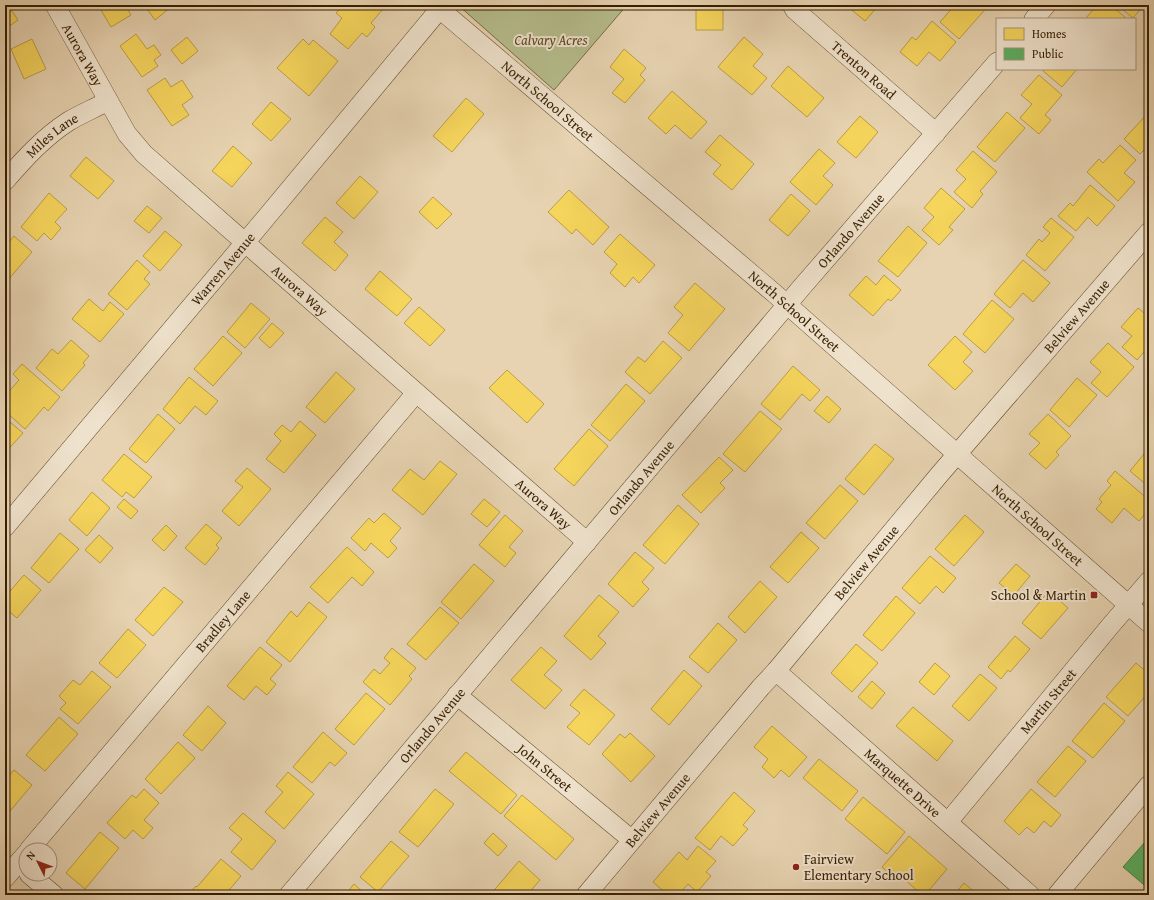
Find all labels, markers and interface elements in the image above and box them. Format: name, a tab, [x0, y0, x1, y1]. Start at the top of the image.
legend	[996, 18, 1136, 70]
street label: Aurora Way	[57, 20, 108, 90]
text: Homes	[1032, 25, 1067, 42]
park label: Calvary Acres	[514, 30, 588, 50]
street label: Trenton Road	[827, 36, 901, 104]
text: Public	[1032, 45, 1064, 62]
street label: North School Street	[497, 56, 598, 146]
street label: Miles Lane	[21, 108, 82, 162]
street label: Orlando Avenue	[813, 188, 889, 273]
street label: Warren Avenue	[186, 228, 260, 309]
street label: Aurora Way	[267, 260, 332, 321]
street label: North School Street	[744, 266, 844, 357]
street label: Belview Avenue	[1039, 274, 1114, 357]
street label: Orlando Avenue	[603, 435, 679, 520]
street label: Aurora Way	[511, 474, 576, 534]
street label: North School Street	[988, 479, 1088, 571]
street label: Belview Avenue	[829, 520, 904, 604]
street label: Bradley Lane	[191, 585, 255, 657]
place label: School & Martin	[991, 585, 1086, 605]
marker: School & Martin	[1089, 590, 1099, 600]
street label: Martin Street	[1015, 664, 1081, 738]
street label: Orlando Avenue	[394, 683, 470, 768]
street label: John Street	[511, 738, 577, 796]
street label: Marquette Drive	[860, 743, 946, 822]
street label: Belview Avenue	[620, 768, 695, 852]
north arrow	[18, 842, 58, 882]
text: N	[22, 847, 39, 863]
place label: Fairview Elementary School	[804, 849, 914, 885]
marker: Fairview Elementary School	[791, 862, 801, 872]

